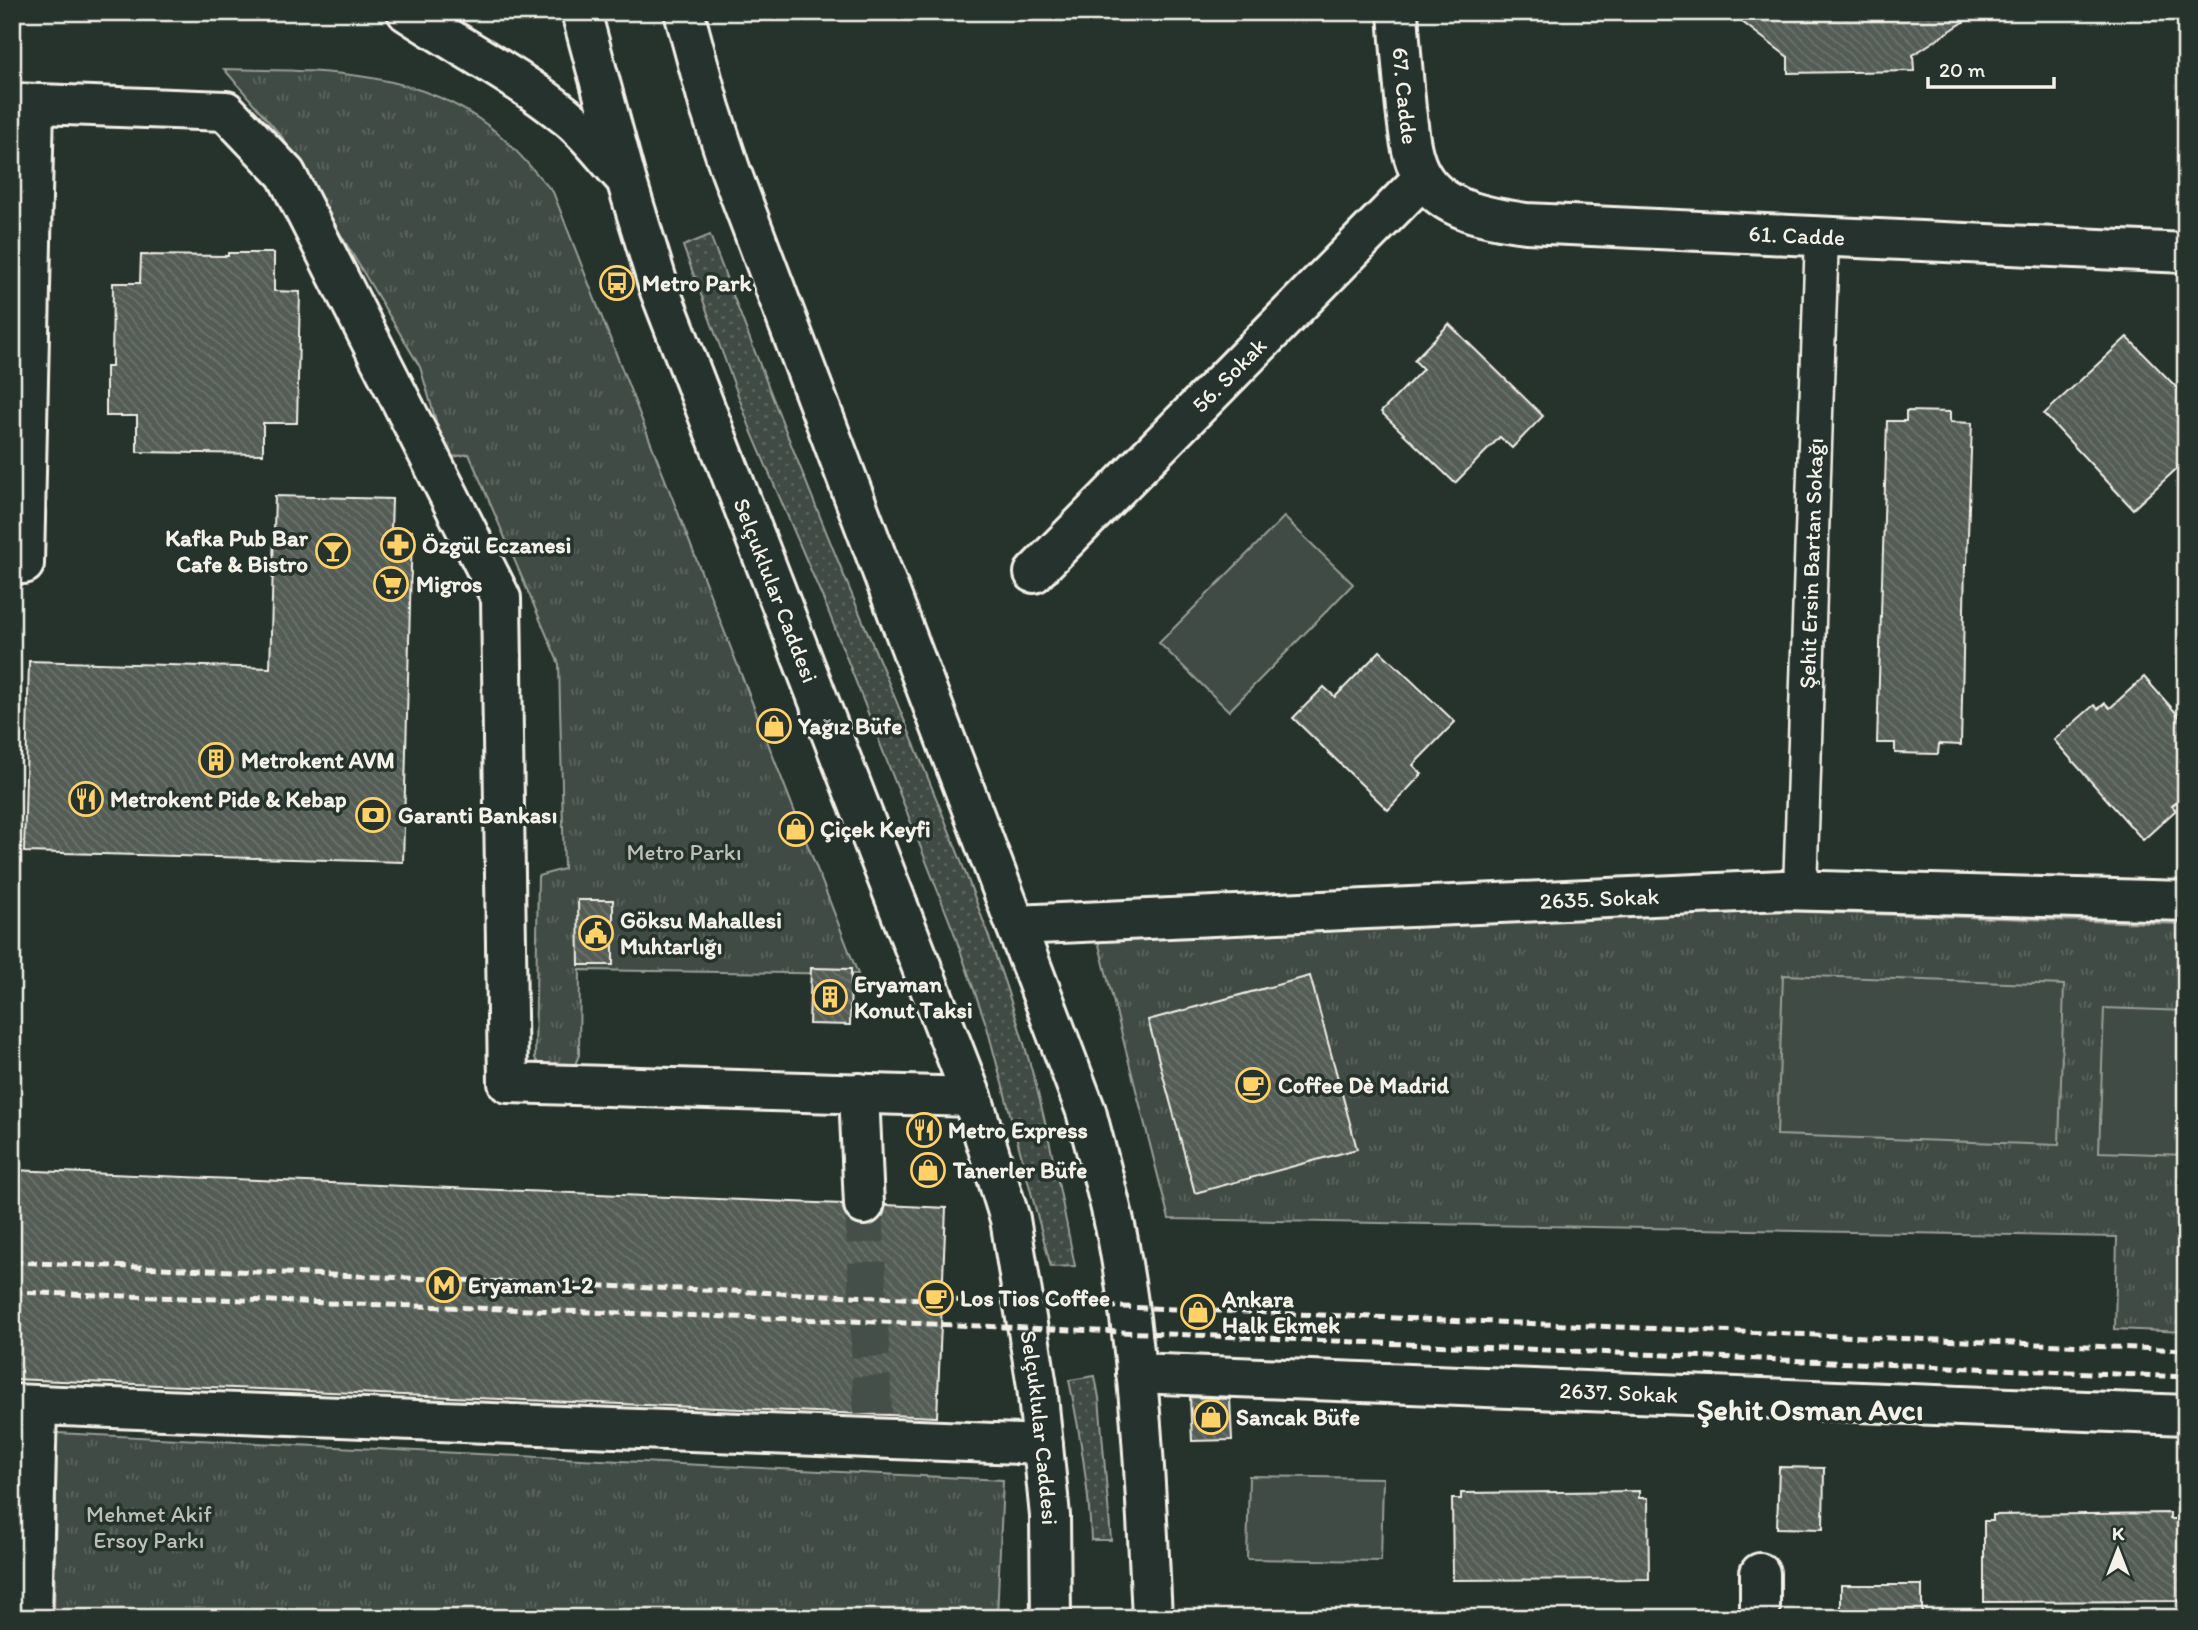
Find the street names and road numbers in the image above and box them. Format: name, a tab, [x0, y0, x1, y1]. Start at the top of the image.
street label: 67. Cadde	[1387, 46, 1425, 146]
street label: 61. Cadde	[1748, 219, 1846, 251]
street label: 56. Sokak	[1186, 331, 1272, 419]
street label: Şehit Ersin Bartan Sokağı	[1793, 437, 1829, 689]
street label: Selçuklular Caddesi	[727, 494, 824, 687]
street label: 2635. Sokak	[1539, 882, 1660, 915]
street label: Selçuklular Caddesi	[1014, 1328, 1064, 1525]
street label: 2637. Sokak	[1559, 1376, 1679, 1409]

